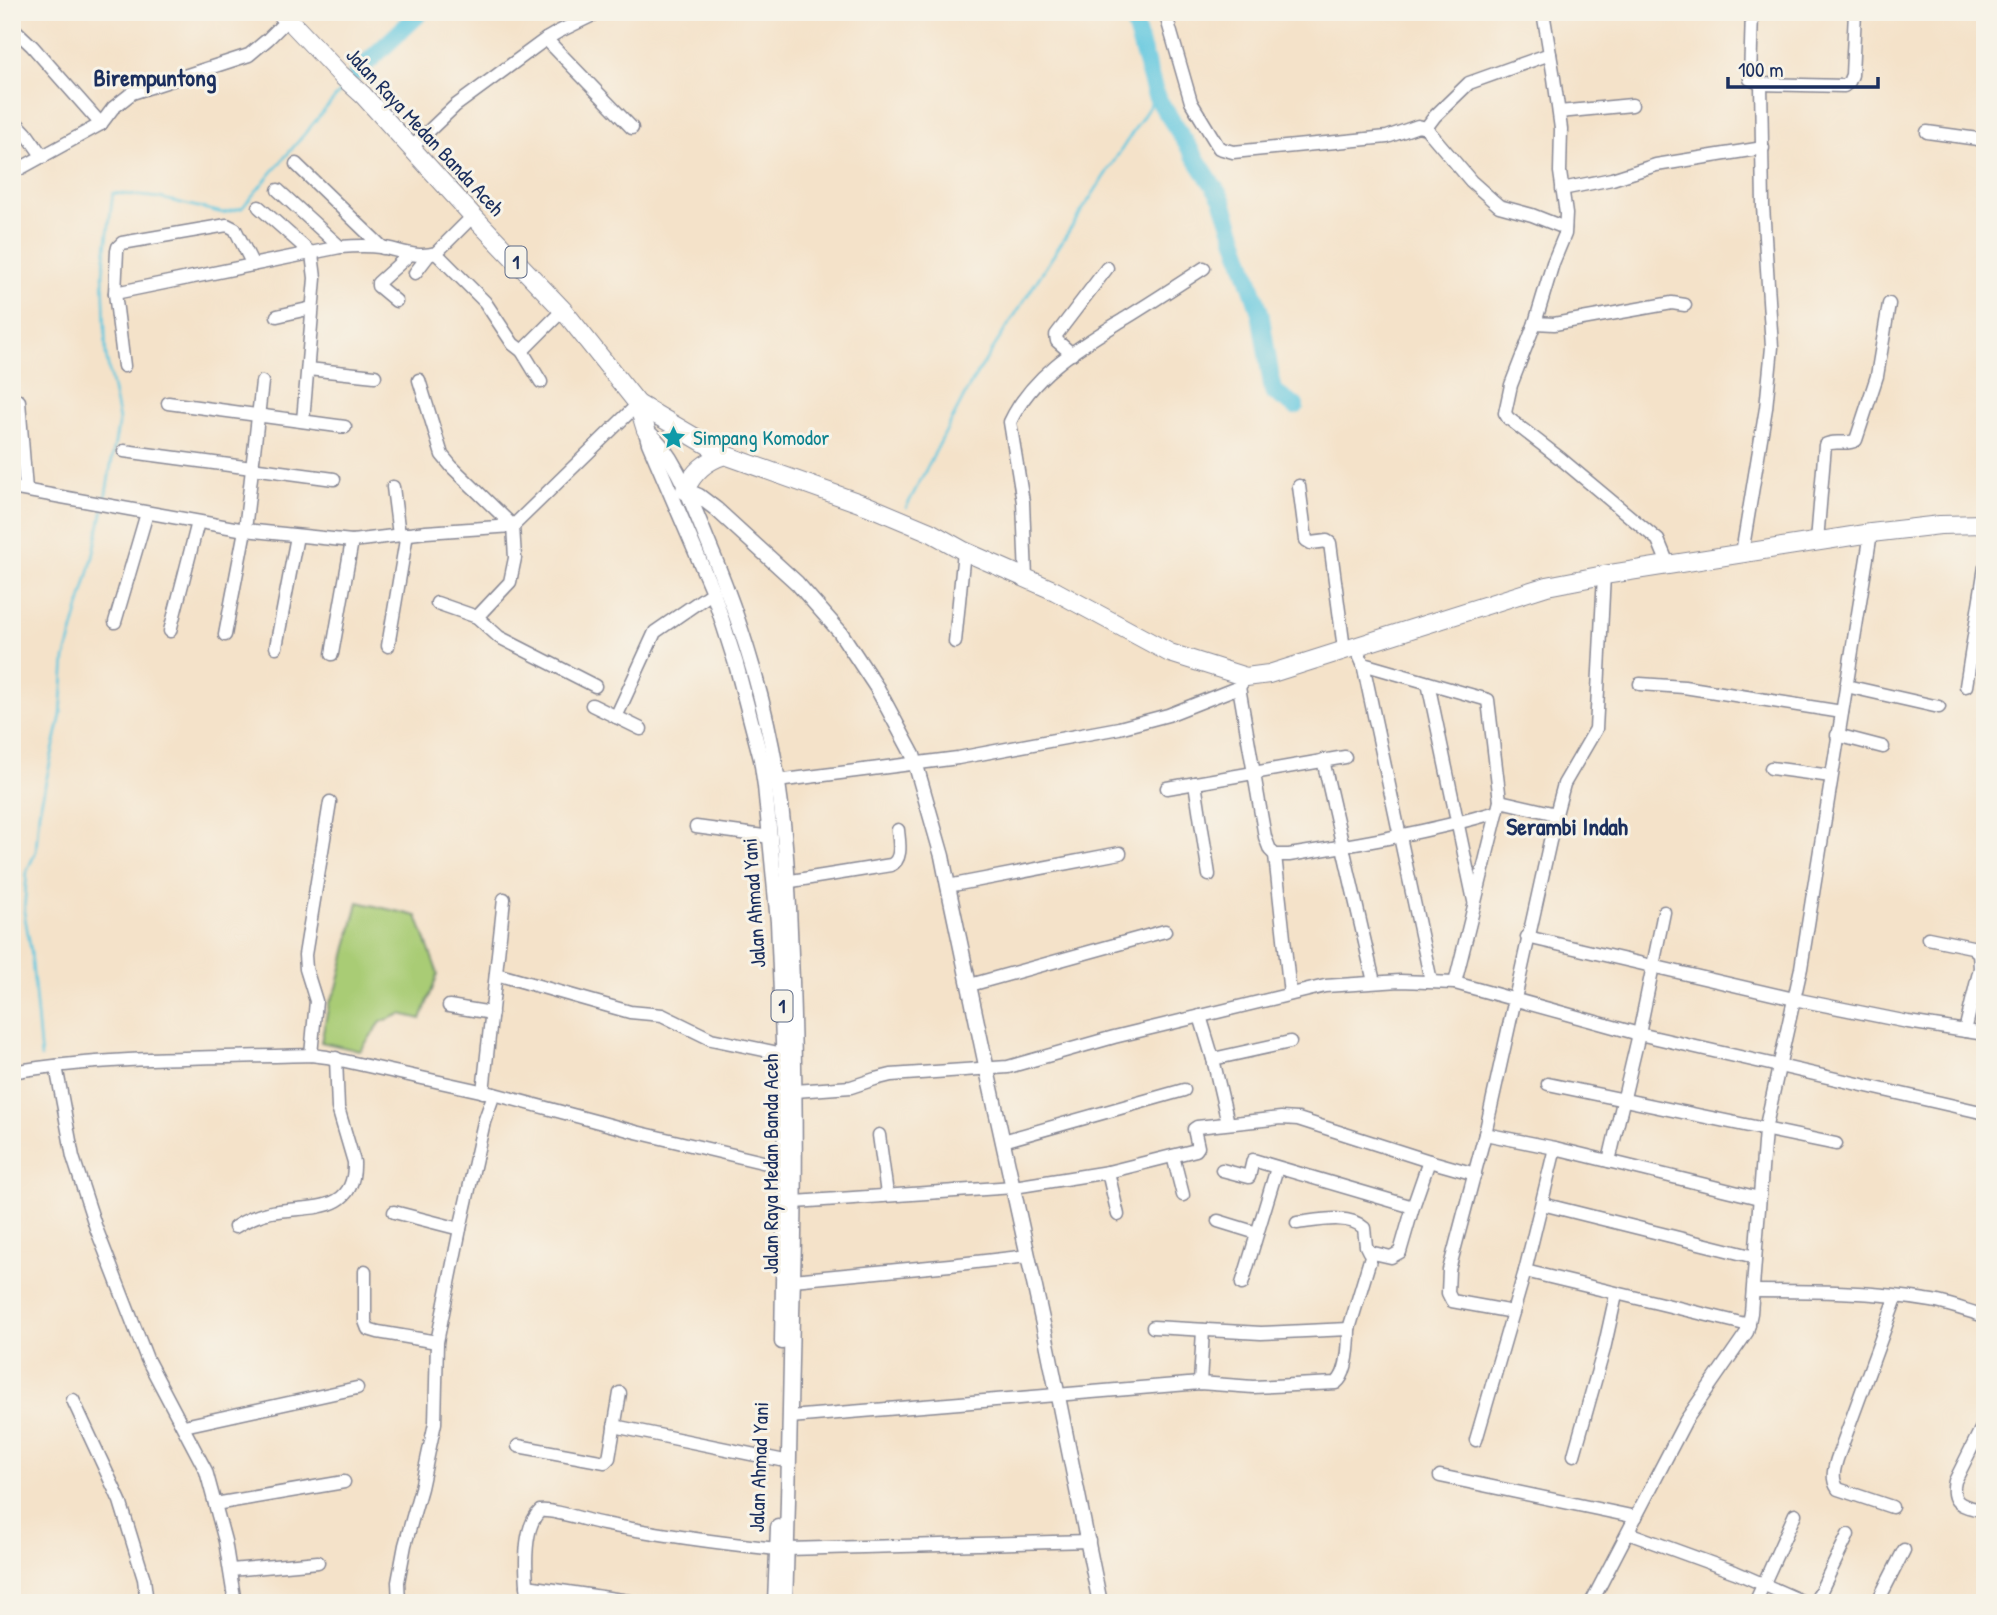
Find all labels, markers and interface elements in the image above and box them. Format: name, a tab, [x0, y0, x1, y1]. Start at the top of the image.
street label: Jalan Raya Medan Banda Aceh	[340, 41, 511, 222]
scale bar	[1728, 46, 1878, 90]
text: 100 m	[1738, 55, 1784, 84]
district label: Birempuntong	[94, 61, 217, 94]
road number: 1	[505, 246, 526, 278]
place label: Simpang Komodor	[693, 423, 829, 452]
place icon: Simpang Komodor	[659, 424, 687, 452]
district label: Serambi Indah	[1506, 810, 1628, 842]
street label: Jalan Ahmad Yani	[734, 837, 773, 969]
road number: 1	[772, 990, 792, 1022]
street label: Jalan Raya Medan Banda Aceh	[756, 1054, 785, 1274]
street label: Jalan Ahmad Yani	[742, 1401, 775, 1533]

